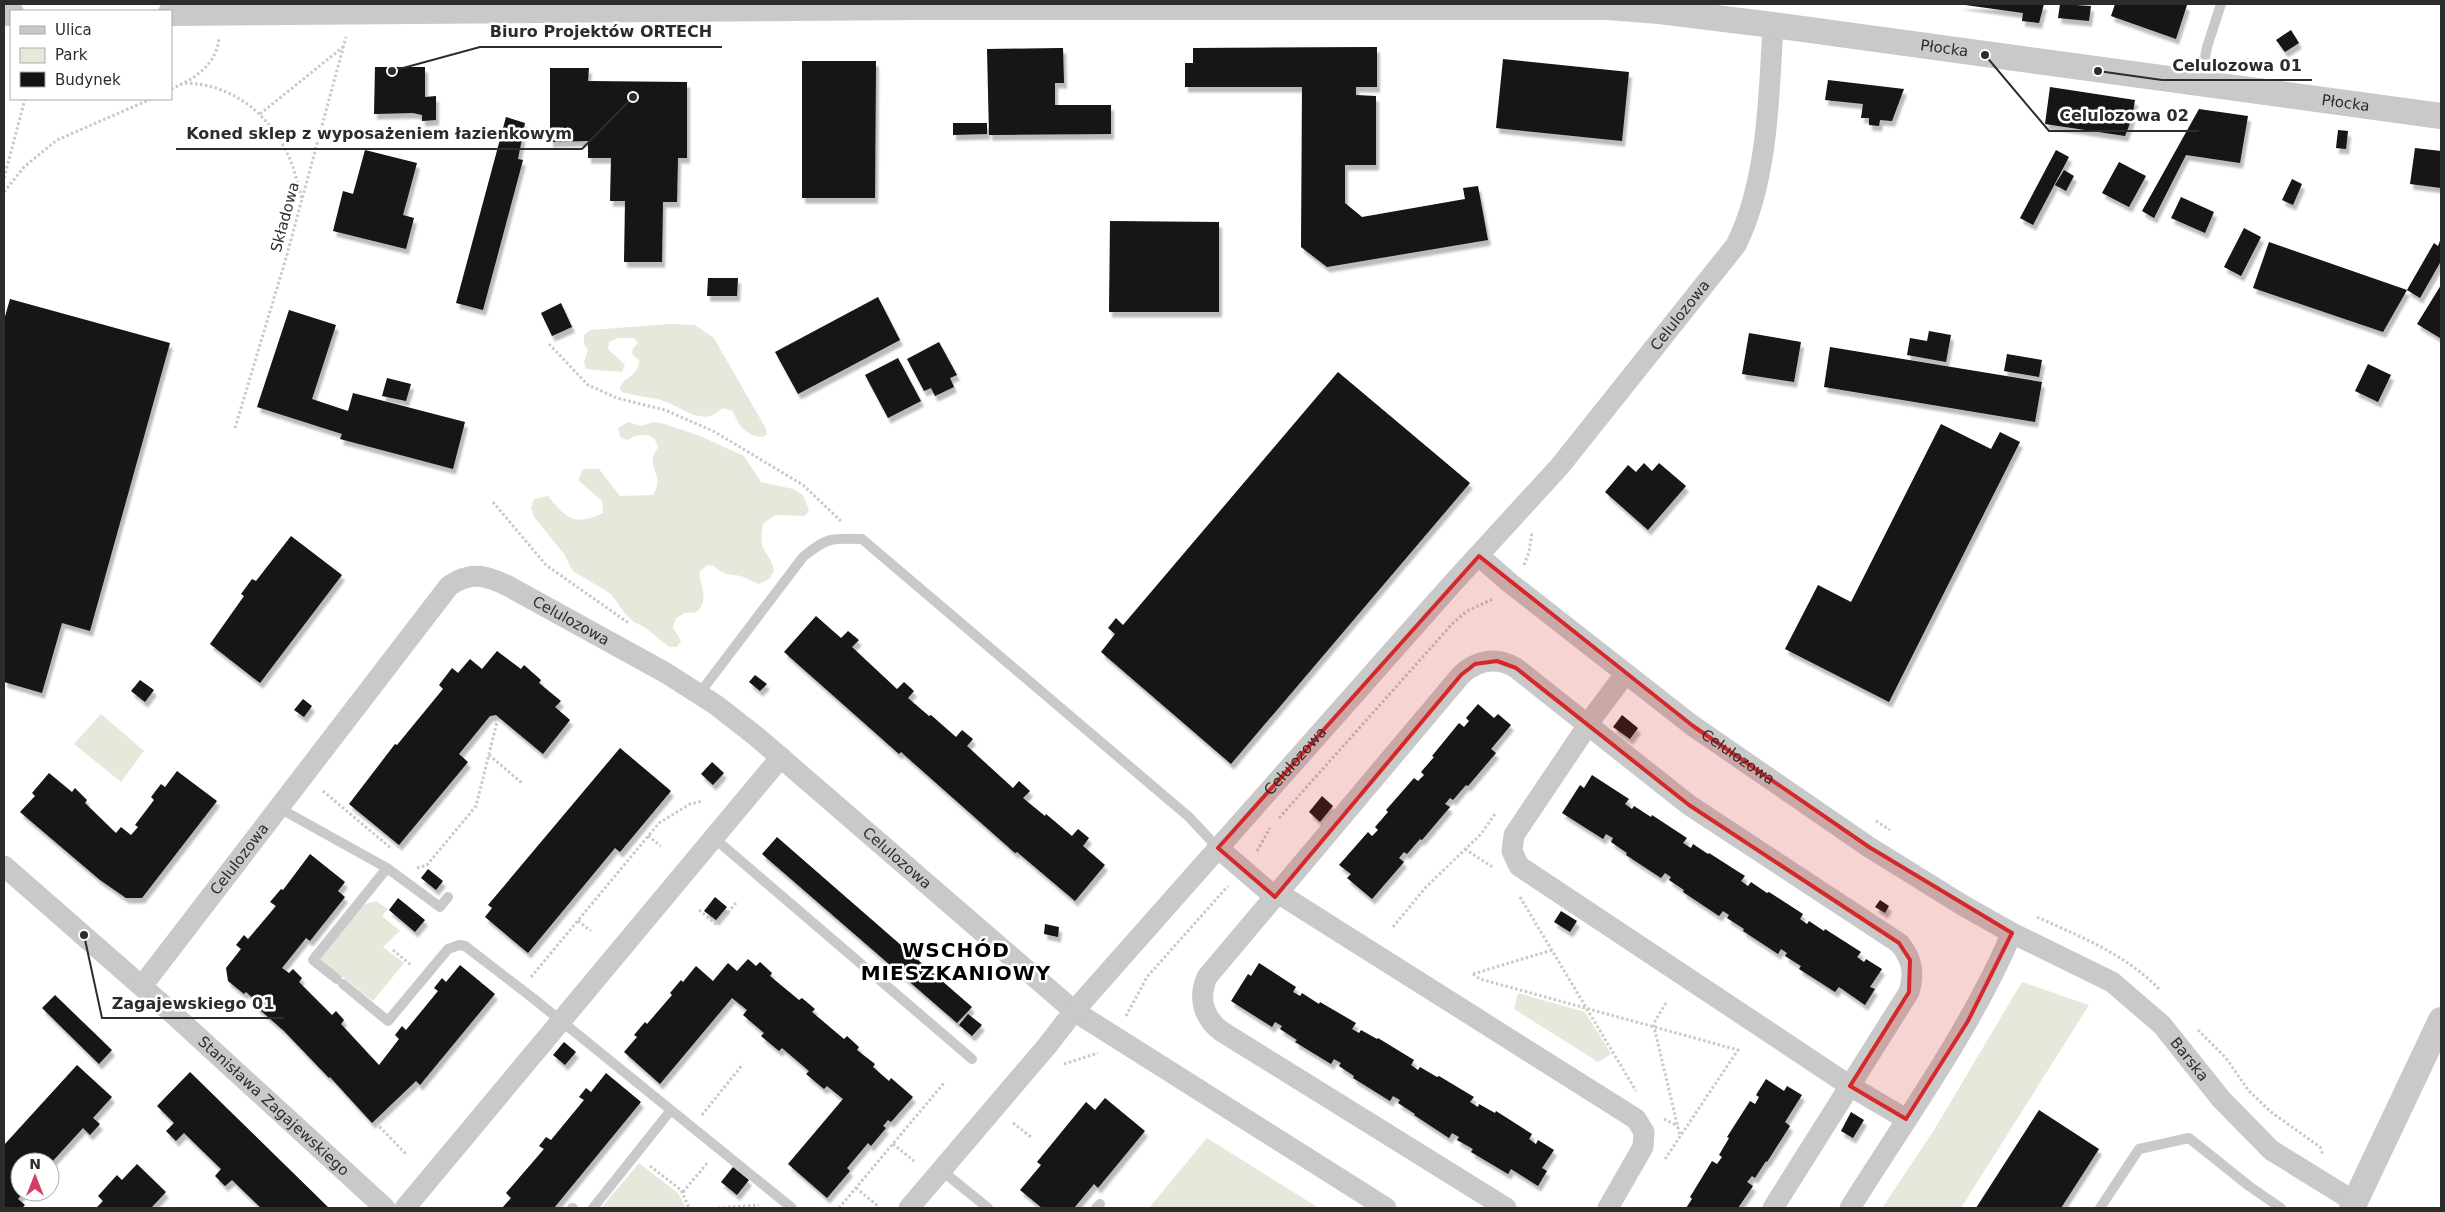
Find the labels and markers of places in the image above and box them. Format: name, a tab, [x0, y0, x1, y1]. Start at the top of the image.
callout: Biuro Projektów ORTECH	[480, 16, 722, 47]
callout: Celulozowa 01	[2162, 49, 2312, 80]
callout: Celulozowa 02	[2049, 100, 2199, 131]
callout: Koned sklep z wyposażeniem łazienkowym	[176, 118, 582, 149]
callout: Zagajewskiego 01	[102, 987, 284, 1018]

